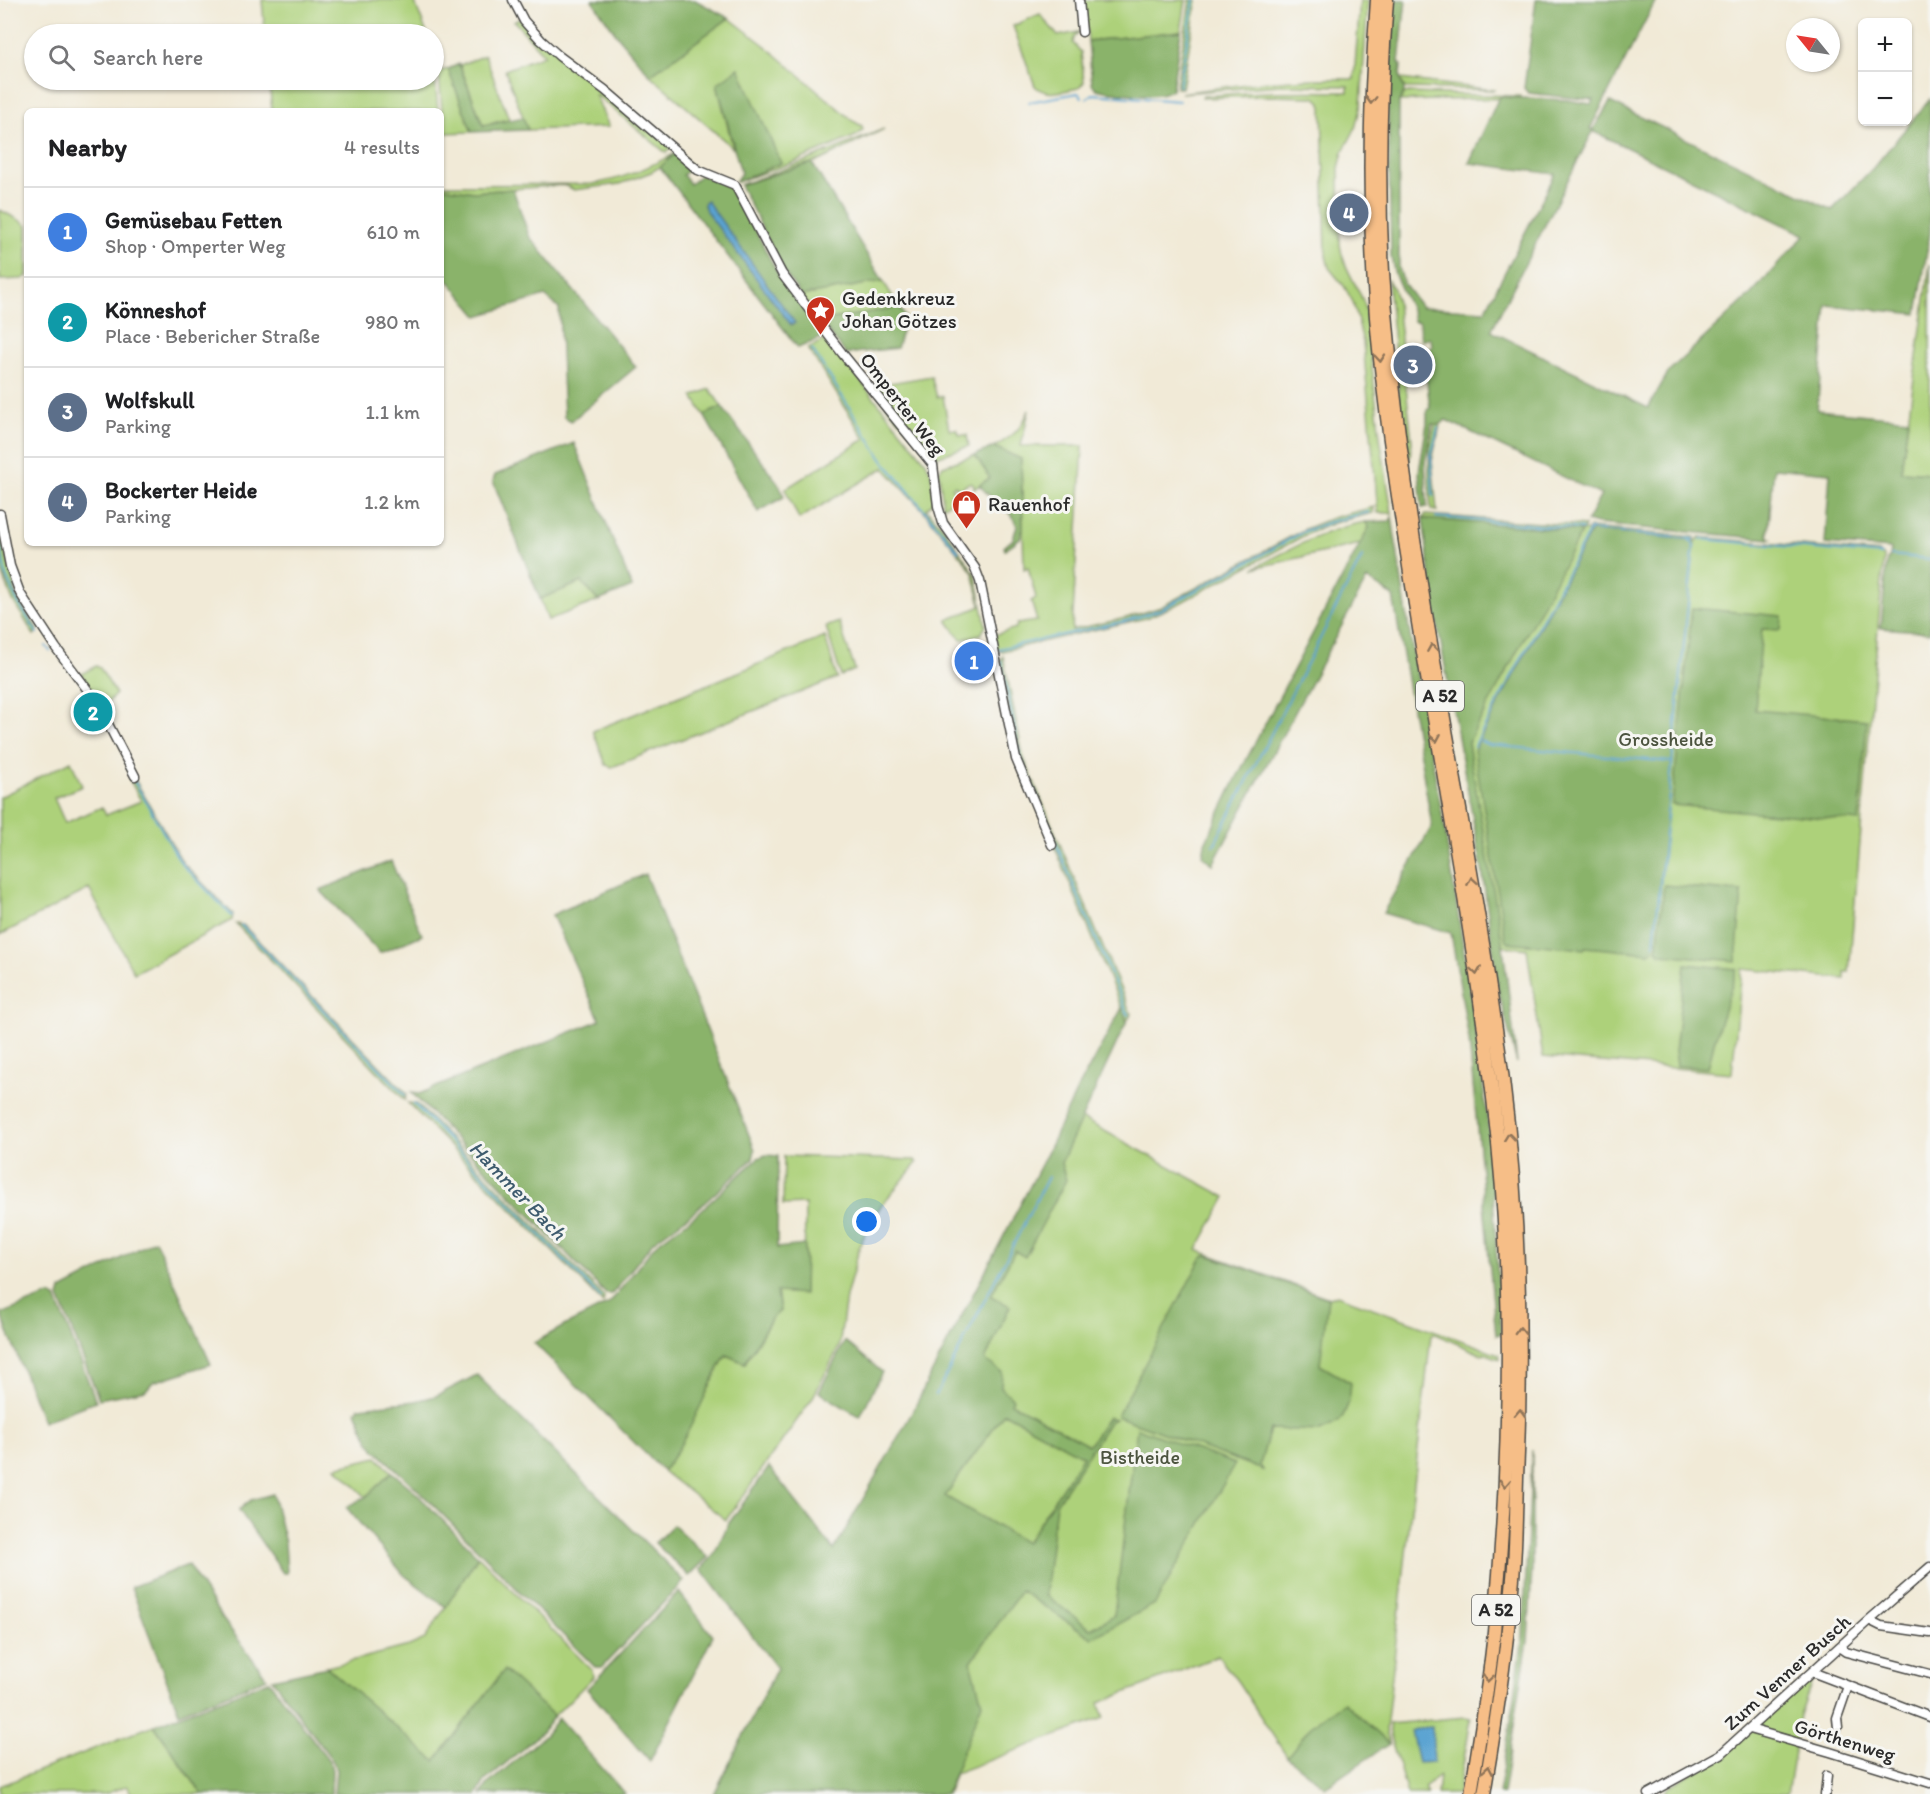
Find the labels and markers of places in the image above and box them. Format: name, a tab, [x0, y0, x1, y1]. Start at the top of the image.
pin: 4	[1330, 190, 1368, 236]
place label: Gedenkkreuz Johan Götzes	[842, 286, 957, 333]
place icon: Gedenkkreuz Johan Götzes	[805, 294, 837, 336]
pin: 3	[1394, 342, 1432, 388]
shop icon: Rauenhof	[951, 488, 983, 530]
place label: Rauenhof	[988, 492, 1071, 516]
pin: 1	[954, 638, 994, 684]
pin: 2	[74, 690, 112, 734]

